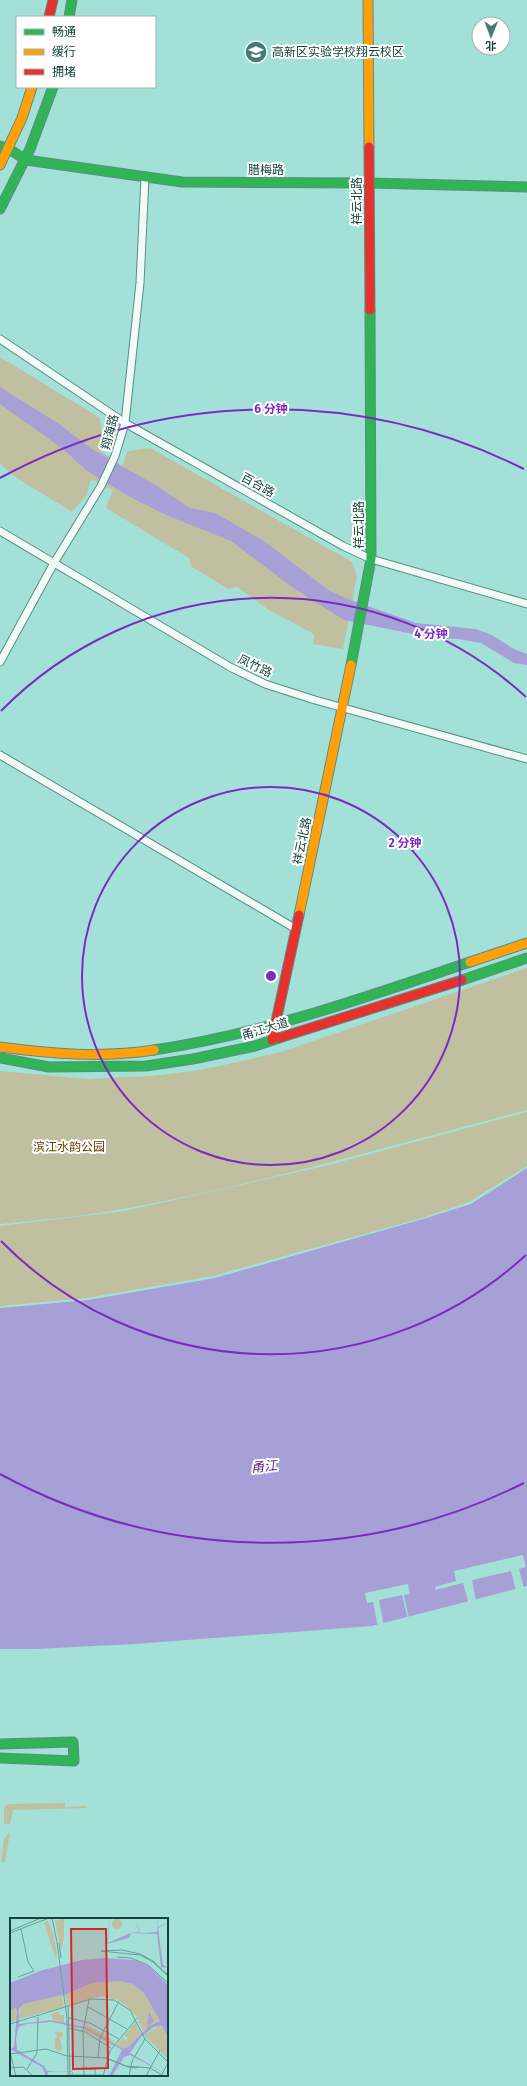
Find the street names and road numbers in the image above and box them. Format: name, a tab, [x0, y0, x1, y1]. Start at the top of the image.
street label: 腊梅路	[248, 163, 284, 177]
street label: 祥云北路	[350, 177, 364, 225]
street label: 翔海路	[99, 413, 121, 451]
street label: 百合路	[239, 470, 277, 500]
street label: 祥云北路	[352, 501, 366, 549]
street label: 凤竹路	[236, 652, 274, 680]
street label: 祥云北路	[290, 816, 314, 866]
street label: 甬江大道	[240, 1015, 290, 1043]

